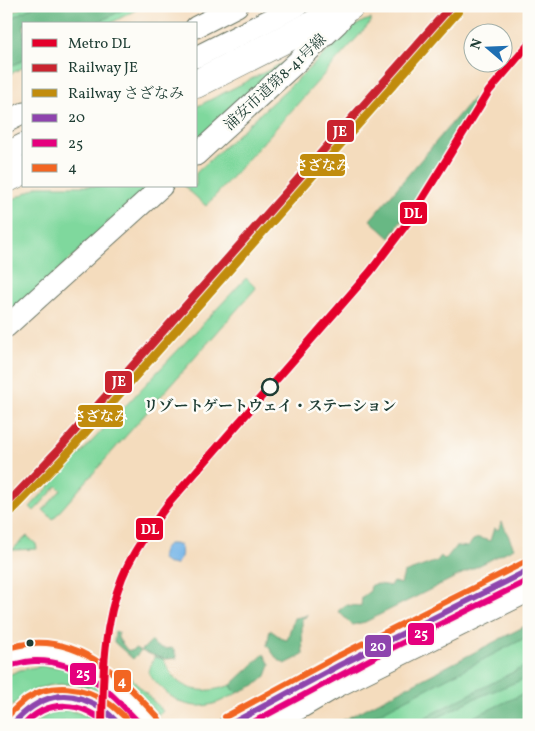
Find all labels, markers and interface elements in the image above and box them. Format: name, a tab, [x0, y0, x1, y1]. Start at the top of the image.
legend	[22, 22, 198, 188]
north arrow	[462, 22, 512, 72]
street label: 浦安市道第8-41号線	[220, 30, 332, 136]
text: Metro DL	[68, 34, 131, 55]
text: N	[466, 36, 488, 52]
text: Railway JE	[68, 58, 138, 79]
text: Railway さざなみ	[68, 84, 184, 105]
text: 20	[68, 108, 85, 129]
line badge: JE	[326, 119, 355, 143]
text: JE	[332, 123, 347, 142]
text: 25	[68, 134, 83, 155]
line badge: さざなみ	[299, 153, 346, 177]
text: さざなみ	[294, 157, 350, 176]
text: 4	[68, 158, 77, 179]
line badge: DL	[399, 201, 428, 225]
text: DL	[404, 205, 423, 224]
line badge: JE	[104, 370, 133, 394]
text: JE	[111, 373, 126, 392]
marker: リゾートゲートウェイ・ステーション	[261, 378, 279, 396]
place label: リゾートゲートウェイ・ステーション	[143, 397, 397, 418]
line badge: さざなみ	[77, 404, 124, 428]
text: さざなみ	[72, 408, 128, 427]
line badge: DL	[135, 517, 164, 541]
text: DL	[141, 521, 160, 540]
line badge: 25	[407, 622, 435, 646]
text: 25	[414, 625, 428, 644]
line badge: 20	[364, 634, 392, 658]
unlabelled marker	[25, 638, 35, 648]
text: 20	[370, 638, 386, 657]
line badge: 25	[69, 662, 97, 686]
text: 25	[76, 665, 90, 684]
line badge: 4	[113, 669, 132, 693]
text: 4	[118, 673, 127, 692]

